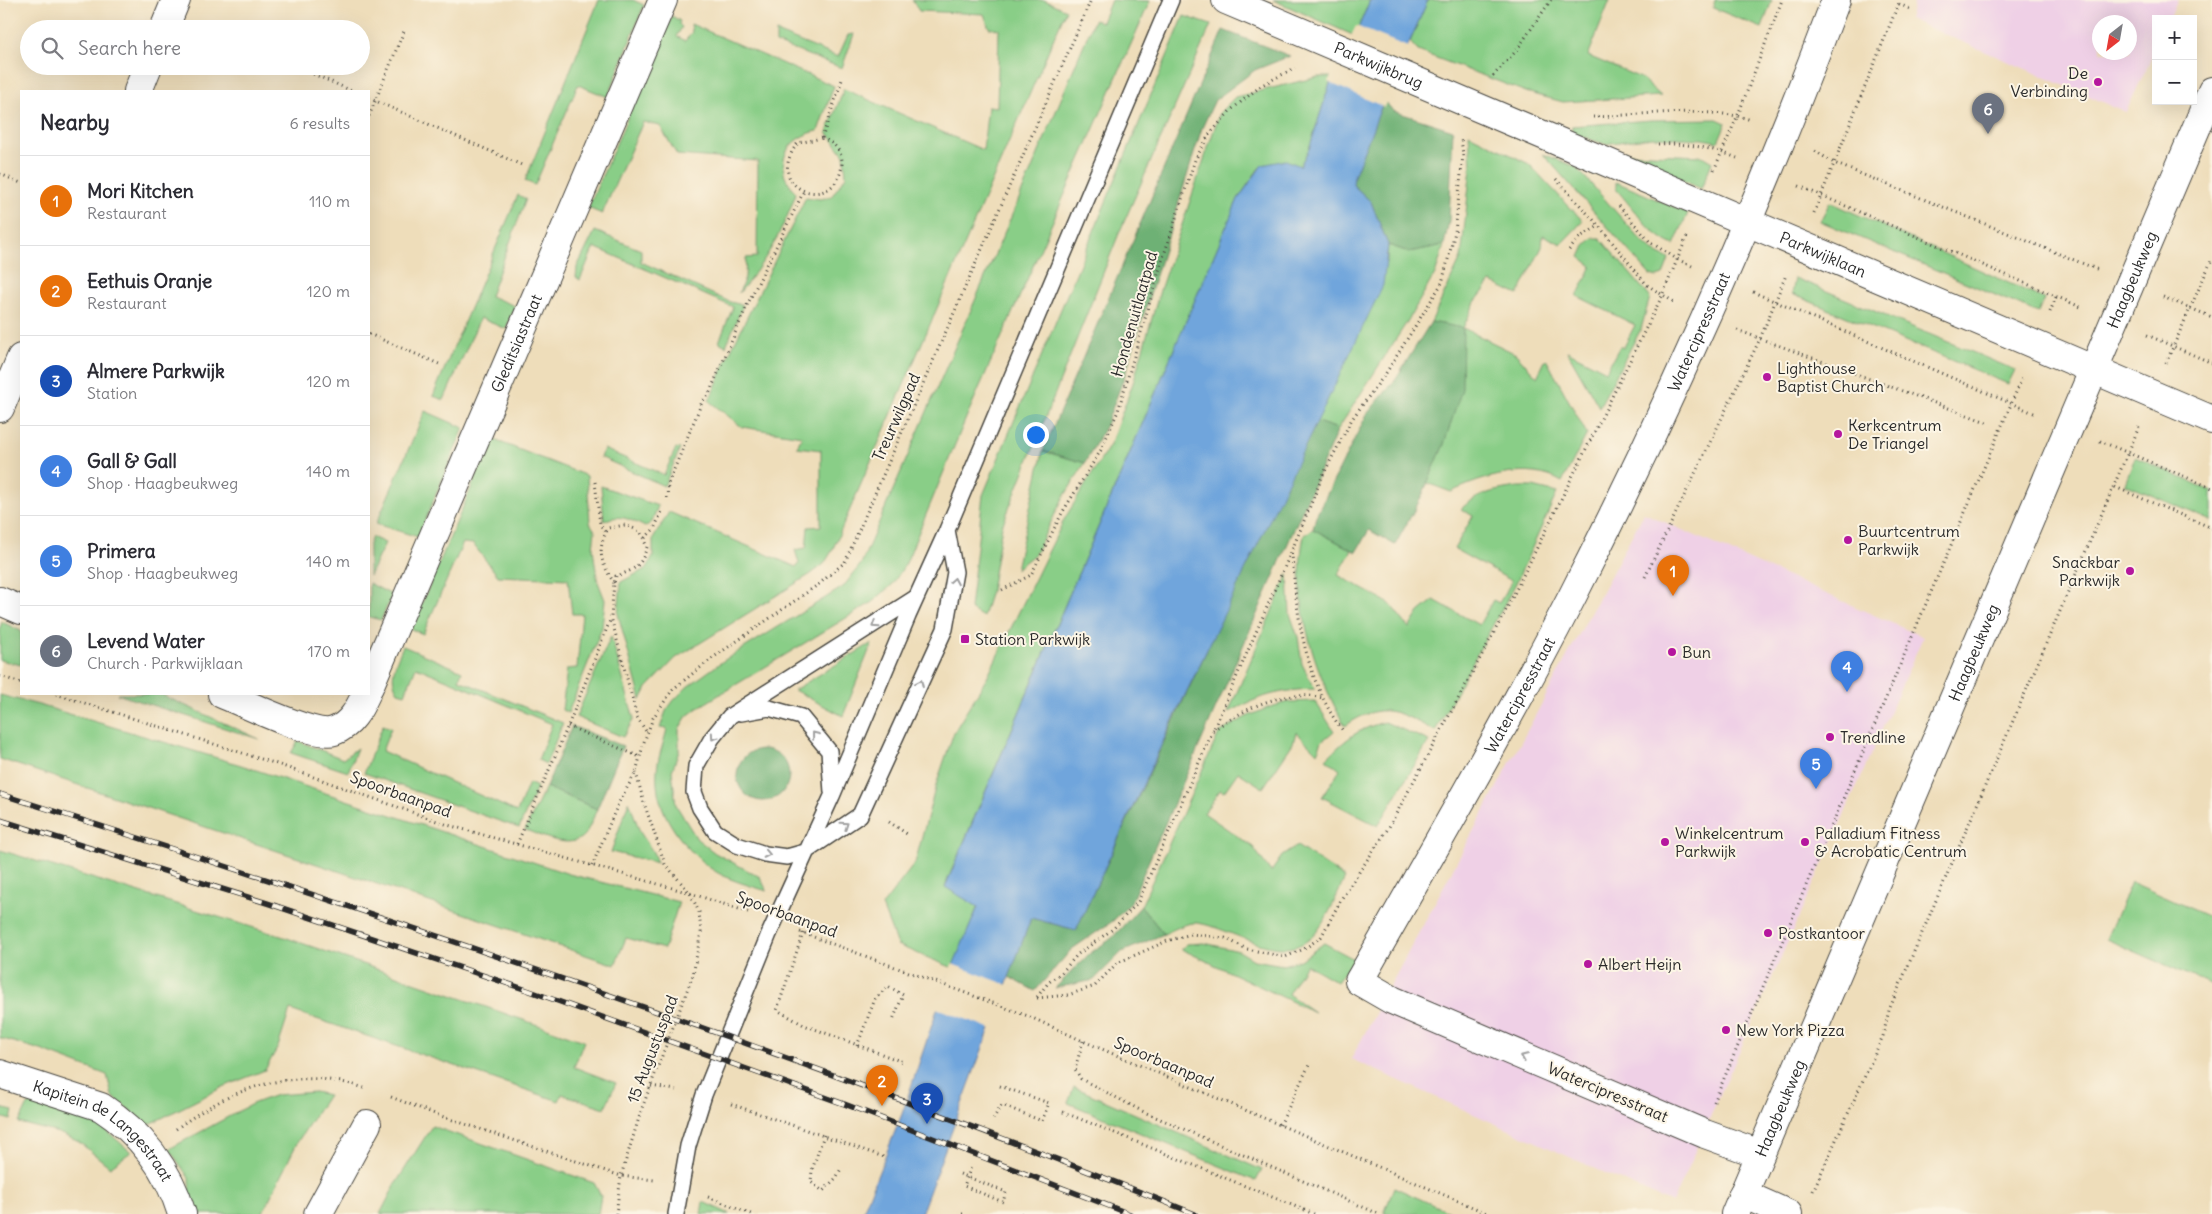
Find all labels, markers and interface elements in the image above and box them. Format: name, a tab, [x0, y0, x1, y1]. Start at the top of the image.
north arrow	[2092, 15, 2137, 60]
map controls	[2152, 15, 2197, 105]
button: +	[2152, 15, 2197, 60]
search box	[20, 20, 370, 75]
icon: search	[38, 34, 66, 62]
text: Search here	[78, 36, 181, 60]
street label: Parkwijkbrug	[1331, 37, 1426, 93]
button: −	[2152, 60, 2197, 105]
place label: De Verbinding	[2011, 63, 2088, 101]
marker: De Verbinding	[2092, 76, 2104, 88]
pin: 6	[1972, 93, 2004, 134]
text: Nearby	[40, 109, 110, 136]
text: 6 results	[289, 113, 350, 133]
text: Mori Kitchen	[87, 179, 194, 203]
text: 1	[53, 191, 59, 211]
text: 110 m	[309, 191, 350, 211]
text: Restaurant	[87, 203, 167, 223]
street label: Parkwijklaan	[1777, 227, 1869, 282]
street label: Haagbeukweg	[2102, 228, 2161, 331]
street label: Hondenuitlaatpad	[1106, 249, 1162, 379]
text: Eethuis Oranje	[87, 269, 212, 293]
street label: Watercipresstraat	[1663, 269, 1734, 395]
text: 2	[52, 281, 60, 301]
text: 120 m	[307, 281, 350, 301]
street label: Gleditsiastraat	[486, 290, 546, 395]
text: Restaurant	[87, 293, 167, 313]
place label: Lighthouse Baptist Church	[1777, 358, 1884, 396]
text: Almere Parkwijk	[87, 359, 225, 383]
street label: Treurwilgpad	[868, 370, 924, 464]
text: 3	[51, 371, 61, 391]
text: 120 m	[307, 371, 350, 391]
marker: Lighthouse Baptist Church	[1761, 371, 1773, 383]
text: Station	[87, 383, 137, 403]
place label: Kerkcentrum De Triangel	[1848, 415, 1942, 453]
your location	[1023, 422, 1049, 448]
marker: Kerkcentrum De Triangel	[1832, 428, 1844, 440]
text: Gall & Gall	[87, 449, 177, 473]
text: 4	[51, 461, 61, 481]
text: 140 m	[306, 461, 350, 481]
text: Shop · Haagbeukweg	[87, 473, 238, 493]
place label: Buurtcentrum Parkwijk	[1858, 521, 1960, 559]
marker: Buurtcentrum Parkwijk	[1842, 534, 1854, 546]
text: Primera	[87, 539, 156, 563]
text: 5	[51, 551, 61, 571]
text: 140 m	[306, 551, 350, 571]
place label: Snackbar Parkwijk	[2052, 552, 2120, 590]
pin: 1	[1657, 555, 1689, 596]
text: Shop · Haagbeukweg	[87, 563, 238, 583]
marker: Snackbar Parkwijk	[2124, 565, 2136, 577]
one-way arrow	[948, 576, 958, 585]
street label: Haagbeukweg	[1944, 601, 2003, 704]
one-way arrow	[871, 618, 880, 628]
text: Levend Water	[87, 629, 205, 653]
place label: Station Parkwijk	[975, 629, 1090, 649]
marker: Station Parkwijk	[959, 633, 971, 645]
street label: Watercipresstraat	[1480, 633, 1559, 757]
text: 6	[51, 641, 61, 661]
text: 170 m	[307, 641, 350, 661]
place label: Bun	[1682, 642, 1711, 662]
marker: Bun	[1666, 646, 1678, 658]
pin: 4	[1831, 651, 1863, 692]
text: Church · Parkwijklaan	[87, 653, 243, 673]
one-way arrow	[914, 680, 924, 689]
place label: Trendline	[1840, 727, 1906, 747]
one-way arrow	[711, 731, 720, 740]
one-way arrow	[812, 731, 821, 740]
marker: Trendline	[1824, 731, 1836, 743]
pin: 5	[1800, 748, 1832, 789]
street label: Spoorbaanpad	[348, 766, 454, 822]
one-way arrow	[839, 822, 849, 831]
place label: Winkelcentrum Parkwijk	[1675, 823, 1784, 861]
place label: Palladium Fitness & Acrobatic Centrum	[1815, 823, 1967, 861]
marker: Winkelcentrum Parkwijk	[1659, 836, 1671, 848]
marker: Palladium Fitness & Acrobatic Centrum	[1799, 836, 1811, 848]
one-way arrow	[763, 848, 772, 858]
street label: Spoorbaanpad	[734, 886, 840, 942]
place label: Postkantoor	[1778, 923, 1866, 943]
marker: Postkantoor	[1762, 927, 1774, 939]
place label: Albert Heijn	[1598, 954, 1681, 974]
marker: Albert Heijn	[1582, 958, 1594, 970]
street label: 15 Augustuspad	[622, 992, 682, 1106]
place label: New York Pizza	[1736, 1020, 1845, 1040]
marker: New York Pizza	[1720, 1024, 1732, 1036]
street label: Spoorbaanpad	[1111, 1032, 1217, 1092]
one-way arrow	[1520, 1052, 1529, 1063]
street label: Haagbeukweg	[1750, 1057, 1809, 1160]
street label: Watercipresstraat	[1545, 1058, 1672, 1127]
pin: 2	[866, 1065, 898, 1106]
street label: Kapitein de Langestraat	[31, 1075, 177, 1185]
pin: 3	[911, 1083, 943, 1124]

